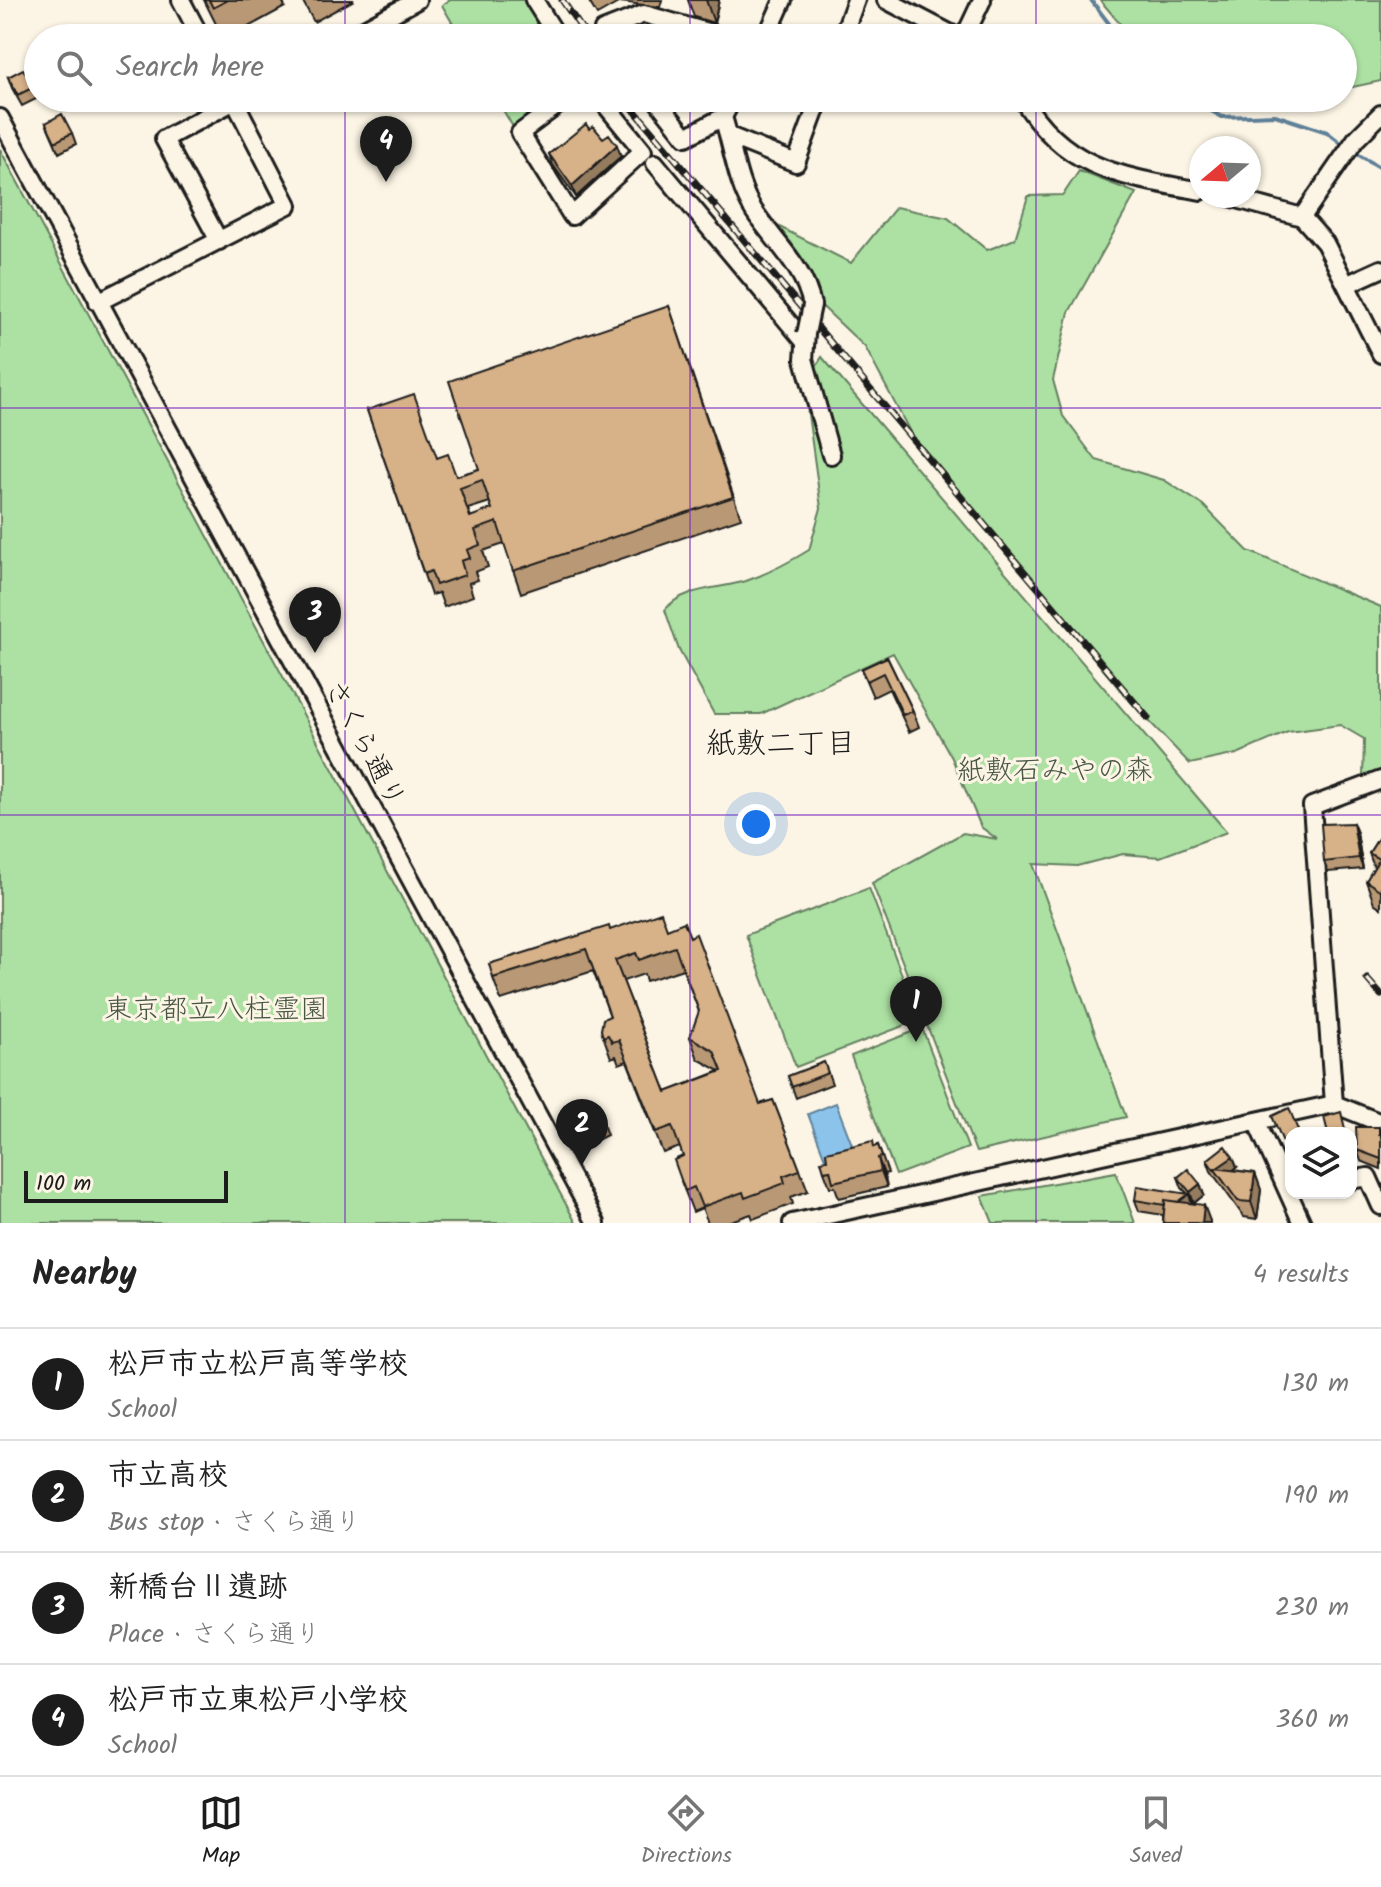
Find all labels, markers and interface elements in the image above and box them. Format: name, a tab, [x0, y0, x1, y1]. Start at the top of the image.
search box	[24, 24, 1357, 112]
text: Search here	[116, 44, 264, 92]
icon: search	[52, 46, 96, 90]
pin: 4	[360, 116, 412, 182]
north arrow	[1189, 136, 1261, 208]
pin: 3	[289, 587, 341, 653]
street label: さくら通り	[311, 672, 417, 817]
district label: 紙敷二丁目	[706, 721, 856, 769]
park label: 紙敷石みやの森	[957, 749, 1153, 794]
your location	[736, 804, 776, 844]
pin: 1	[890, 976, 942, 1042]
park label: 東京都立八柱霊園	[104, 988, 328, 1033]
pin: 2	[556, 1099, 608, 1165]
map controls	[1285, 1127, 1357, 1199]
button: layers	[1285, 1127, 1357, 1199]
scale bar	[24, 1167, 228, 1203]
text: 100 m	[36, 1167, 91, 1202]
text: Nearby	[32, 1248, 137, 1302]
text: 4 results	[1253, 1254, 1349, 1296]
text: 松戸市立松戸高等学校	[108, 1341, 408, 1389]
text: 1	[54, 1363, 62, 1405]
text: 130 m	[1282, 1363, 1349, 1405]
text: School	[108, 1389, 177, 1431]
text: 市立高校	[108, 1452, 228, 1500]
text: 2	[50, 1475, 66, 1517]
text: 190 m	[1284, 1475, 1349, 1517]
text: Bus stop · さくら通り	[108, 1502, 361, 1544]
text: 新橋台Ⅱ遺跡	[108, 1564, 288, 1612]
text: 3	[51, 1587, 65, 1629]
text: 230 m	[1275, 1587, 1349, 1629]
text: Place · さくら通り	[108, 1614, 321, 1656]
text: 松戸市立東松戸小学校	[108, 1677, 408, 1725]
text: 4	[51, 1699, 65, 1741]
text: 360 m	[1276, 1699, 1349, 1741]
text: School	[108, 1725, 177, 1767]
tab: Map	[199, 1791, 243, 1874]
tab: Directions	[641, 1791, 732, 1874]
tab: Saved	[1130, 1791, 1182, 1874]

